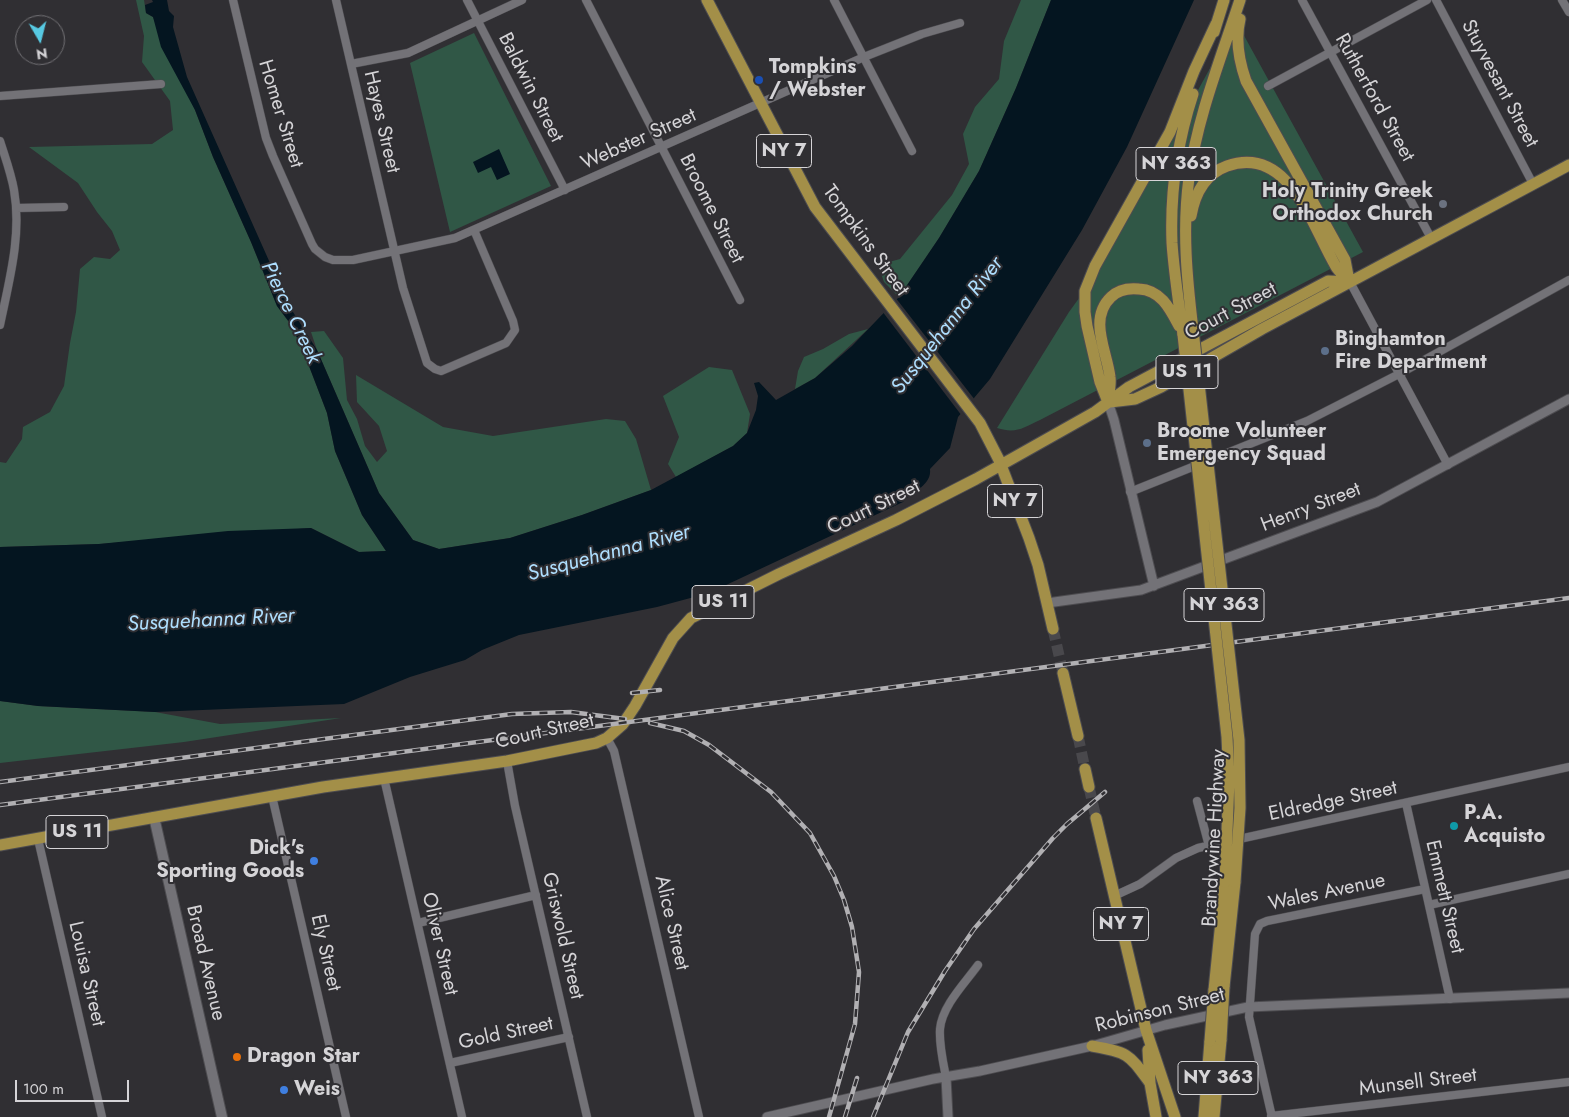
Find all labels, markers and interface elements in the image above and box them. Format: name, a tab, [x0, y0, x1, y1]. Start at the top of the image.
north arrow	[15, 15, 65, 65]
street label: Stuyvesant Street	[1455, 16, 1543, 152]
street label: Baldwin Street	[492, 29, 568, 147]
street label: Rutherford Street	[1329, 30, 1419, 166]
text: N	[35, 43, 49, 65]
place label: Tompkins / Webster	[769, 56, 866, 103]
street label: Homer Street	[252, 57, 308, 171]
street label: Hayes Street	[358, 68, 404, 176]
marker: Tompkins / Webster	[753, 74, 765, 86]
street label: Webster Street	[578, 104, 700, 176]
road number: NY 7	[756, 134, 812, 168]
road number: NY 363	[1136, 147, 1216, 180]
street label: Broome Street	[673, 150, 749, 268]
place label: Holy Trinity Greek Orthodox Church	[1262, 180, 1433, 227]
street label: Tompkins Street	[817, 181, 913, 301]
marker: Holy Trinity Greek Orthodox Church	[1437, 198, 1449, 210]
water label: Susquehanna River	[887, 252, 1009, 400]
water label: Pierce Creek	[254, 258, 326, 368]
street label: Court Street	[1181, 278, 1281, 346]
place label: Binghamton Fire Department	[1335, 328, 1486, 375]
marker: Binghamton Fire Department	[1319, 345, 1331, 357]
road number: US 11	[1156, 356, 1218, 388]
place label: Broome Volunteer Emergency Squad	[1157, 420, 1326, 467]
marker: Broome Volunteer Emergency Squad	[1141, 437, 1153, 449]
street label: Court Street	[824, 475, 924, 541]
street label: Henry Street	[1258, 478, 1364, 538]
road number: NY 7	[988, 484, 1042, 518]
water label: Susquehanna River	[525, 520, 693, 588]
road number: US 11	[692, 586, 754, 618]
road number: NY 363	[1184, 588, 1264, 622]
water label: Susquehanna River	[127, 604, 295, 638]
street label: Court Street	[493, 709, 597, 755]
street label: Brandywine Highway	[1198, 749, 1232, 927]
street label: Eldredge Street	[1267, 777, 1399, 827]
place label: P.A. Acquisto	[1464, 802, 1545, 849]
road number: US 11	[46, 816, 108, 849]
marker: P.A. Acquisto	[1448, 820, 1460, 832]
place label: Dick's Sporting Goods	[156, 837, 304, 884]
street label: Emmett Street	[1419, 838, 1469, 956]
marker: Dick's Sporting Goods	[308, 855, 320, 867]
street label: Wales Avenue	[1266, 869, 1388, 917]
street label: Griswold Street	[536, 870, 588, 1002]
street label: Alice Street	[648, 873, 694, 973]
street label: Oliver Street	[415, 890, 463, 998]
street label: Broad Avenue	[180, 903, 230, 1023]
road number: NY 7	[1094, 908, 1148, 941]
street label: Ely Street	[305, 912, 345, 994]
street label: Louisa Street	[62, 919, 110, 1029]
street label: Robinson Street	[1093, 983, 1227, 1039]
street label: Gold Street	[456, 1012, 556, 1056]
place label: Dragon Star	[247, 1045, 360, 1069]
marker: Dragon Star	[231, 1051, 243, 1063]
road number: NY 363	[1178, 1062, 1258, 1094]
street label: Munsell Street	[1358, 1064, 1478, 1102]
scale bar	[18, 1070, 131, 1102]
text: 100 m	[23, 1078, 64, 1100]
place label: Weis	[294, 1078, 340, 1102]
marker: Weis	[278, 1084, 290, 1096]

